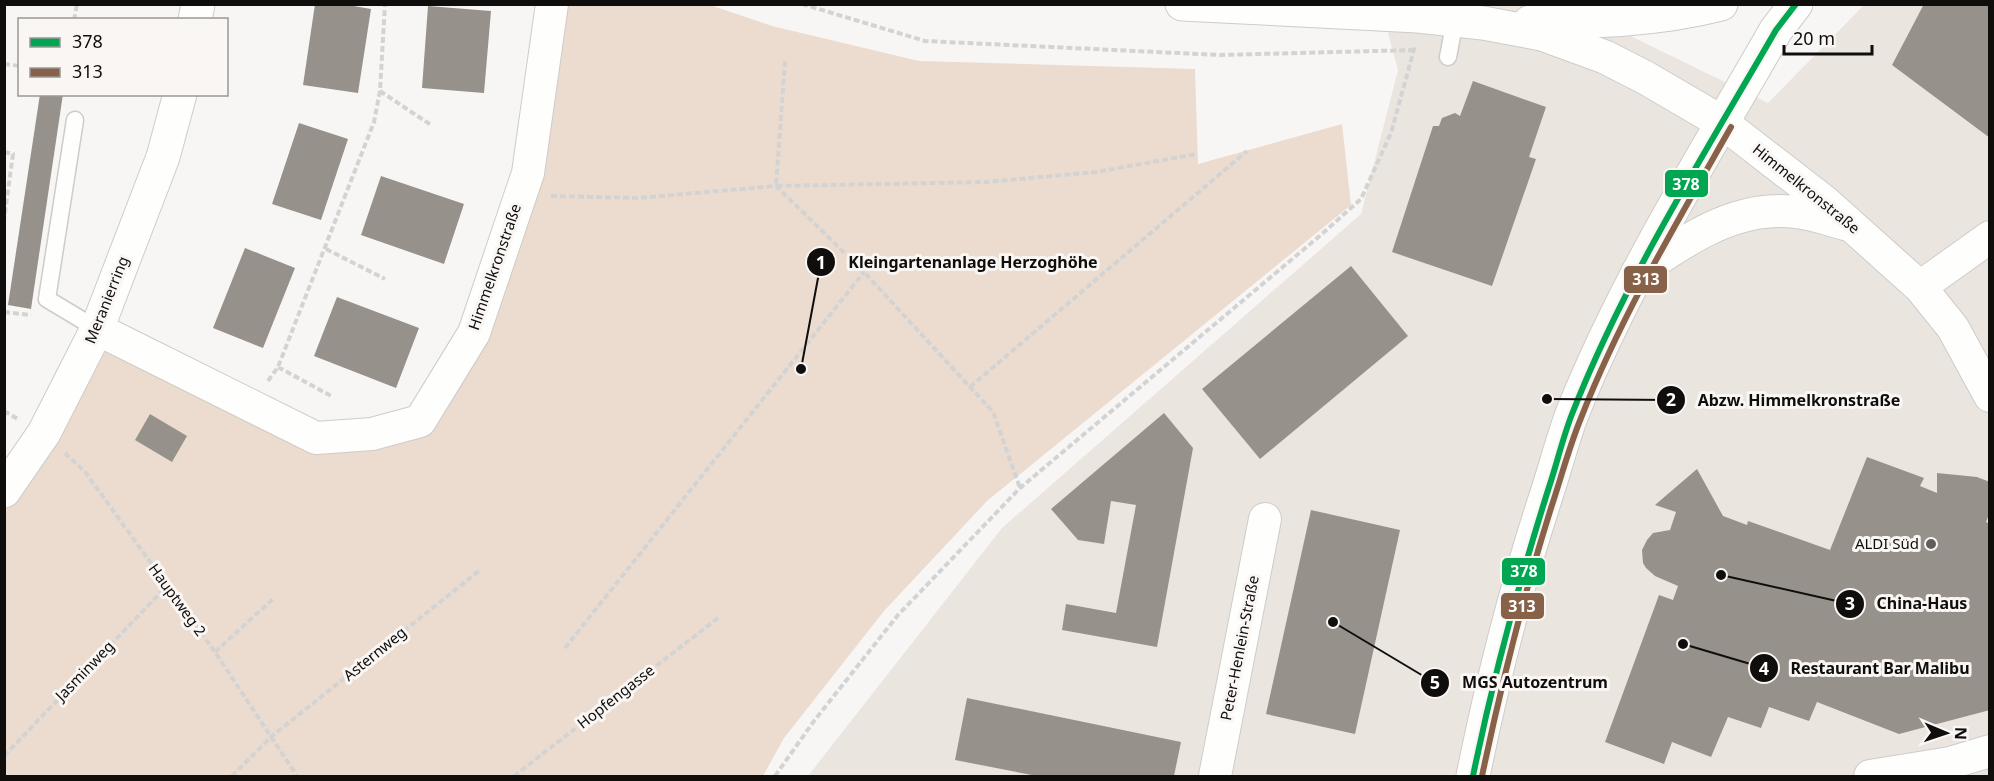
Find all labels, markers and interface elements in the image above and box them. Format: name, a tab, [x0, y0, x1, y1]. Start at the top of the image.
legend	[18, 18, 228, 96]
scale bar	[1784, 18, 1872, 56]
text: 20 m	[1793, 26, 1835, 50]
text: 378	[72, 29, 103, 53]
text: 313	[72, 59, 103, 83]
street label: Himmelkronstraße	[1749, 139, 1864, 238]
line badge: 378	[1664, 169, 1709, 198]
text: 378	[1672, 173, 1700, 195]
street label: Himmelkronstraße	[463, 201, 525, 333]
callout: Kleingartenanlage Herzoghöhe	[806, 245, 1110, 279]
text: 1	[816, 250, 826, 274]
text: Kleingartenanlage Herzoghöhe	[848, 251, 1098, 273]
street label: Meranierring	[79, 253, 133, 346]
line badge: 313	[1623, 265, 1668, 294]
text: 313	[1632, 268, 1660, 290]
callout: Abzw. Himmelkronstraße	[1656, 383, 1913, 417]
text: 2	[1666, 387, 1676, 411]
text: Abzw. Himmelkronstraße	[1698, 389, 1900, 411]
place label: ALDI Süd	[1855, 533, 1919, 553]
marker: ALDI Süd	[1924, 537, 1938, 551]
line badge: 378	[1501, 557, 1546, 586]
street label: Hauptweg 2	[145, 559, 211, 640]
text: 378	[1510, 560, 1538, 582]
street label: Peter-Henlein-Straße	[1215, 574, 1263, 722]
callout: China-Haus	[1835, 587, 1980, 621]
text: 3	[1845, 591, 1855, 615]
line badge: 313	[1500, 592, 1545, 620]
text: China-Haus	[1877, 592, 1967, 614]
text: 313	[1508, 595, 1536, 617]
street label: Asternweg	[339, 622, 410, 685]
street label: Jasminweg	[49, 636, 118, 706]
callout: Restaurant Bar Malibu	[1749, 651, 1982, 685]
text: 4	[1759, 656, 1769, 680]
text: Restaurant Bar Malibu	[1790, 657, 1970, 679]
street label: Hopfengasse	[573, 660, 658, 733]
callout: MGS Autozentrum	[1420, 666, 1620, 700]
text: 5	[1430, 670, 1440, 694]
text: MGS Autozentrum	[1462, 671, 1608, 693]
north arrow	[1916, 703, 1976, 763]
text: N	[1950, 727, 1972, 740]

